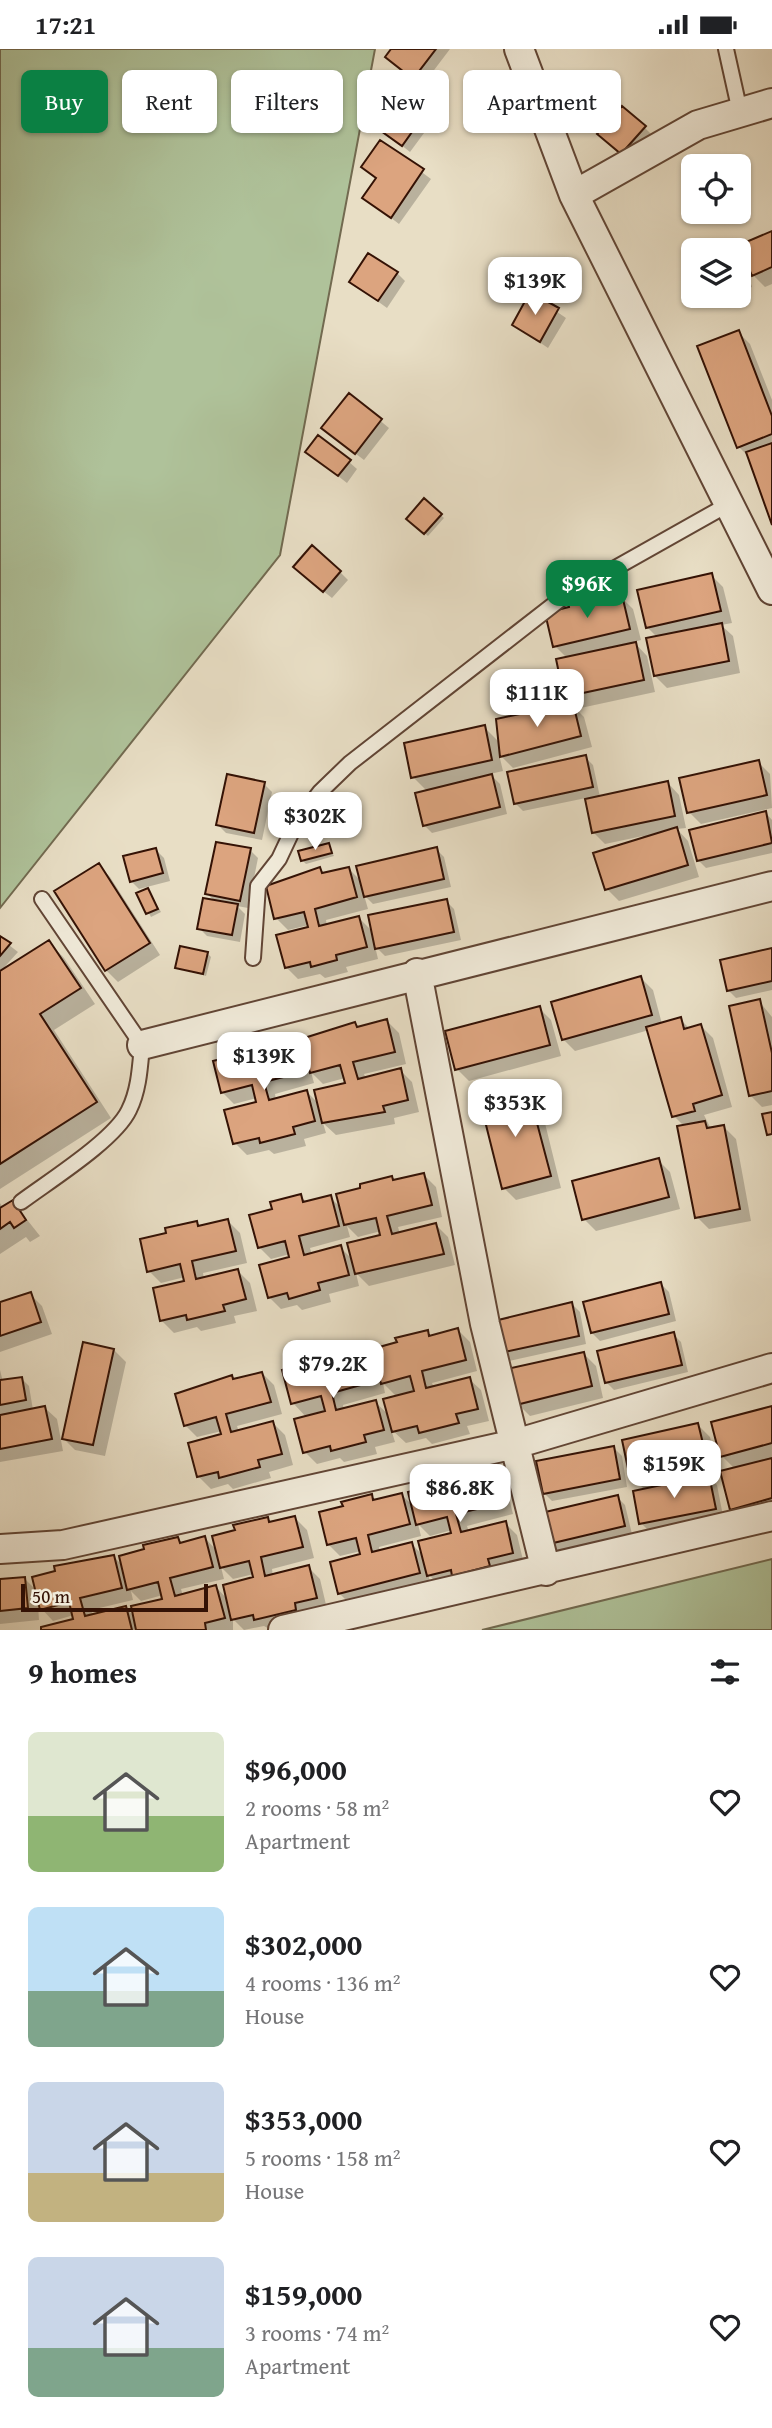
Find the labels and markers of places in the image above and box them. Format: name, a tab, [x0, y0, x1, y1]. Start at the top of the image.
pin: $139K	[486, 257, 584, 317]
pin: $96K	[546, 561, 628, 620]
pin: $111K	[488, 669, 586, 729]
pin: $302K	[266, 793, 364, 852]
pin: $139K	[215, 1033, 313, 1092]
pin: $353K	[466, 1079, 564, 1139]
pin: $79.2K	[276, 1341, 390, 1400]
pin: $159K	[625, 1441, 723, 1500]
pin: $86.8K	[403, 1465, 517, 1524]

